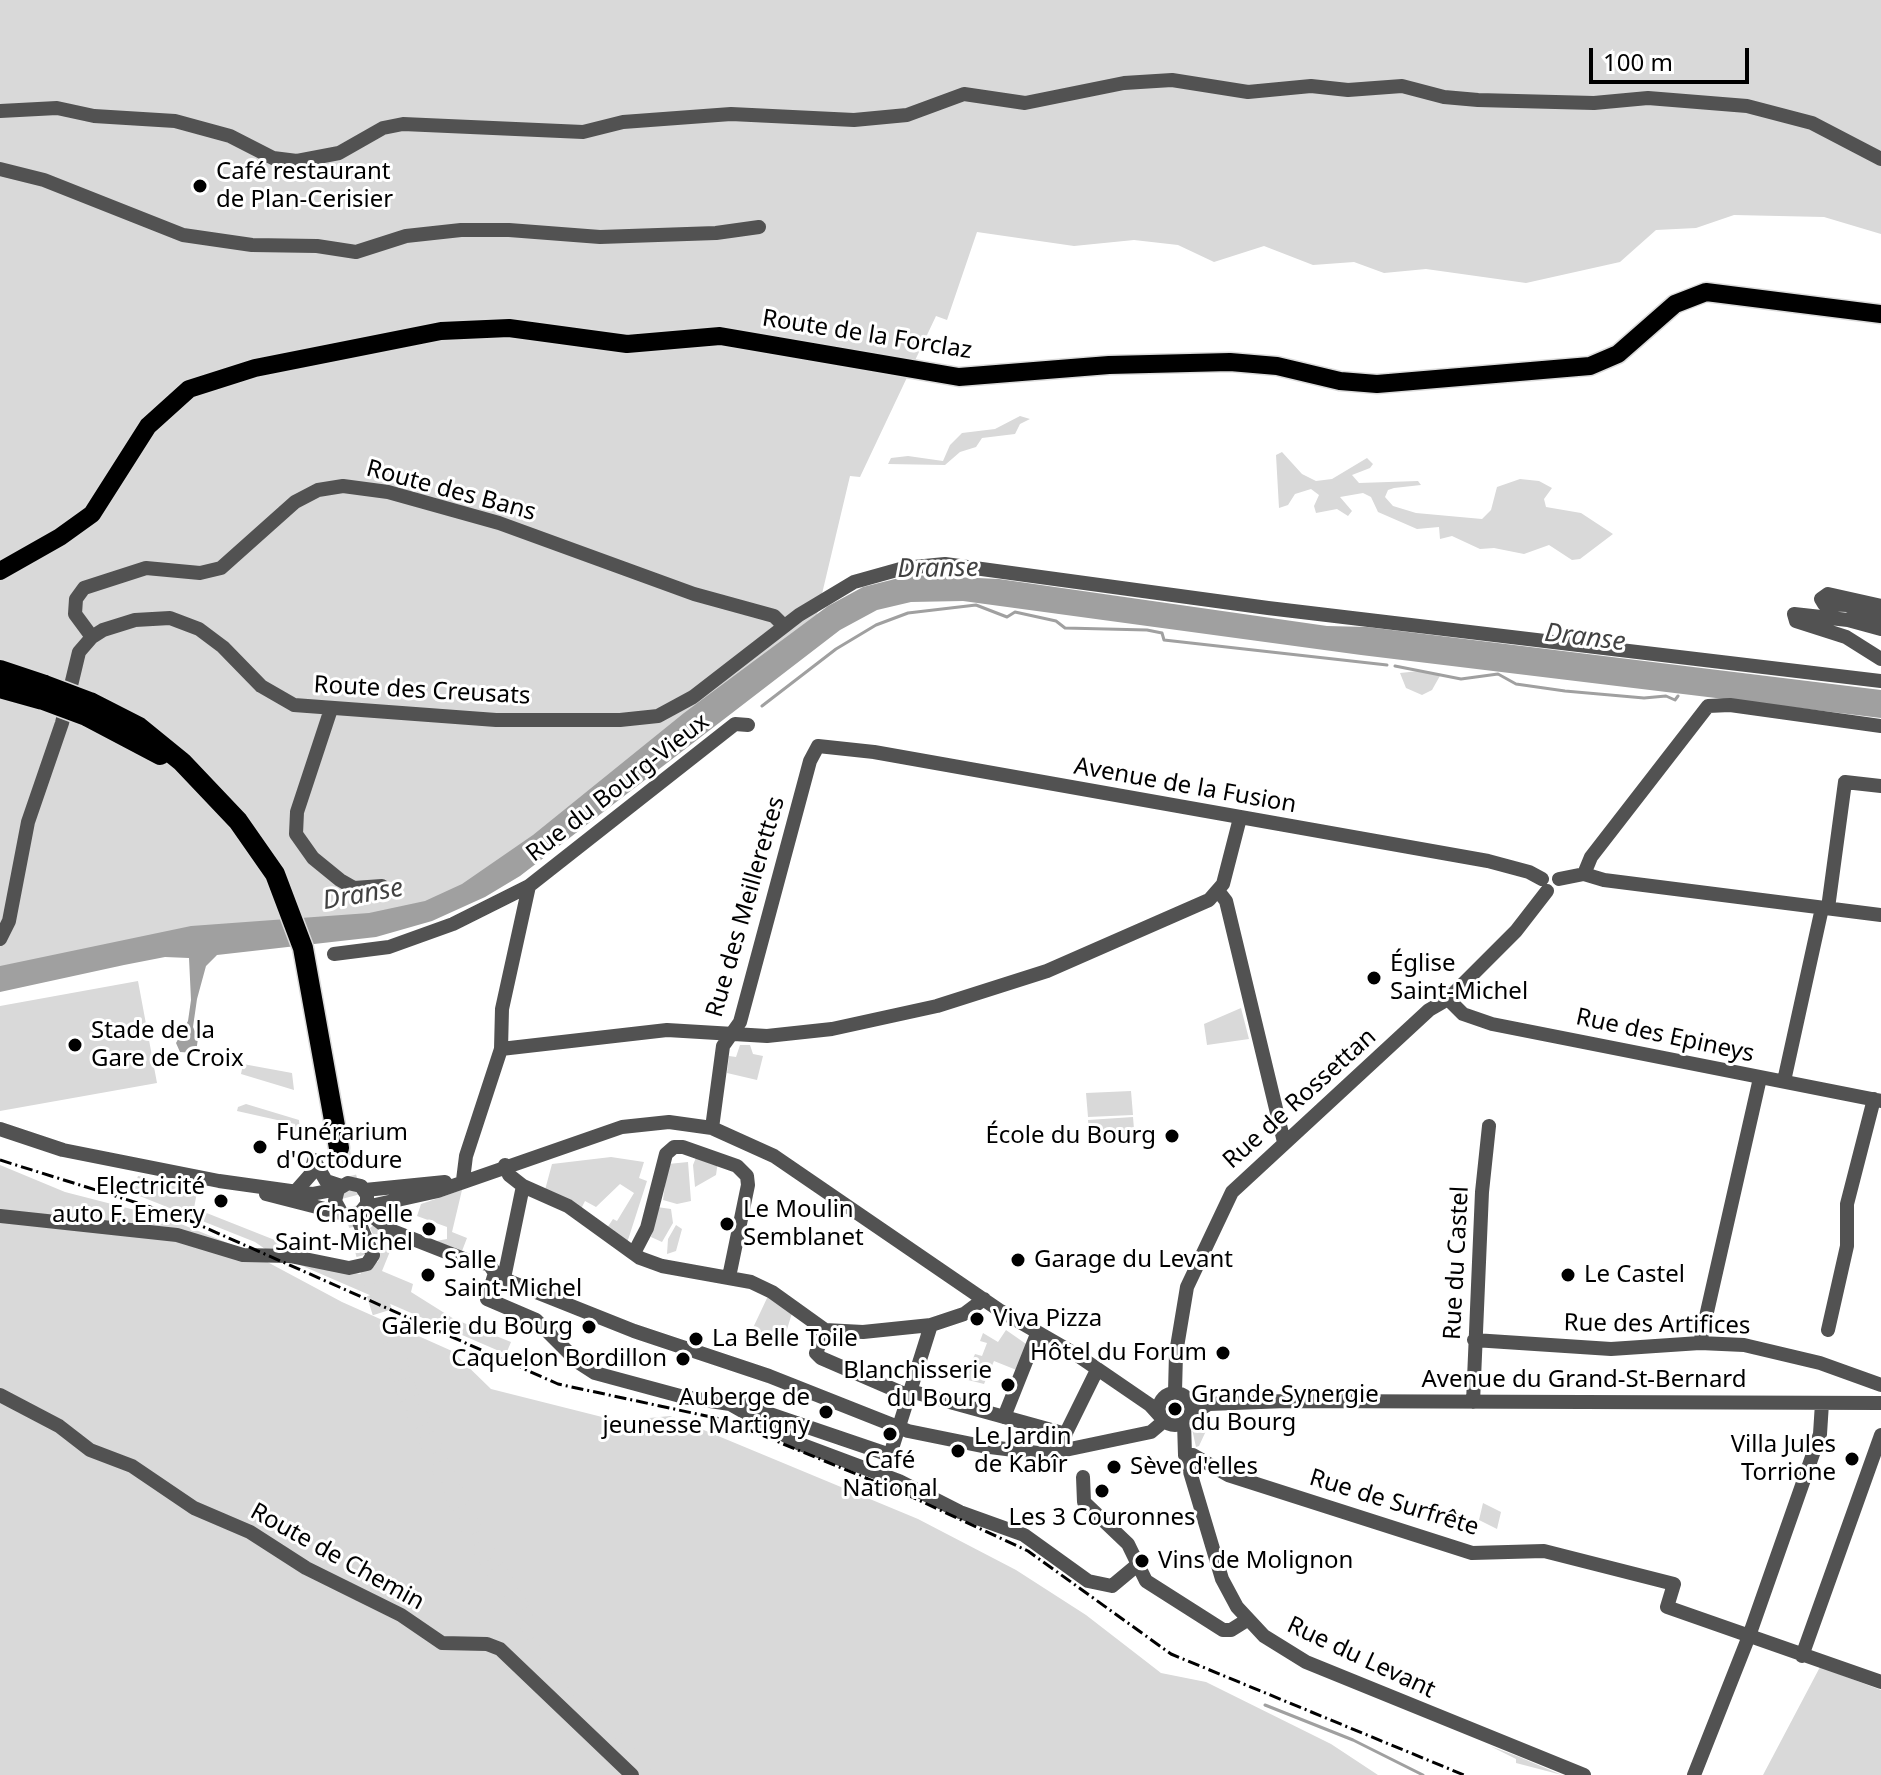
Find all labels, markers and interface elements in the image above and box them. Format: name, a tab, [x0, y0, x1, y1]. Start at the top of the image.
scale bar	[1593, 32, 1753, 82]
text: 100 m	[1603, 45, 1673, 78]
place label: Café restaurant de Plan-Cerisier	[216, 158, 393, 214]
marker: Café restaurant de Plan-Cerisier	[191, 177, 209, 195]
street label: Route de la Forclaz	[760, 304, 974, 366]
street label: Route des Bans	[363, 455, 539, 527]
water label: Dranse	[897, 553, 979, 585]
water label: Dranse	[1543, 618, 1627, 658]
street label: Route des Creusats	[313, 671, 531, 711]
street label: Rue du Bourg-Vieux	[521, 708, 715, 868]
street label: Avenue de la Fusion	[1072, 752, 1298, 820]
street label: Rue des Meillerettes	[701, 793, 791, 1021]
water label: Dranse	[320, 873, 406, 917]
place label: Église Saint-Michel	[1390, 950, 1528, 1006]
marker: Église Saint-Michel	[1365, 969, 1383, 987]
street label: Rue des Epineys	[1573, 1003, 1757, 1069]
place label: Stade de la Gare de Croix	[91, 1017, 244, 1073]
street label: Rue de Rossettan	[1218, 1023, 1382, 1175]
marker: Stade de la Gare de Croix	[66, 1036, 84, 1054]
place label: Funérarium d'Octodure	[276, 1119, 408, 1175]
place label: École du Bourg	[985, 1122, 1156, 1150]
marker: École du Bourg	[1163, 1127, 1181, 1145]
marker: Funérarium d'Octodure	[251, 1138, 269, 1156]
place label: Electricité auto F. Emery	[52, 1173, 205, 1229]
street label: Rue du Castel	[1439, 1185, 1475, 1341]
marker: Electricité auto F. Emery	[212, 1192, 230, 1210]
place label: Le Moulin Semblanet	[743, 1196, 864, 1252]
place label: Chapelle Saint-Michel	[275, 1201, 413, 1257]
marker: Le Moulin Semblanet	[718, 1215, 736, 1233]
marker: Chapelle Saint-Michel	[420, 1220, 438, 1238]
place label: Garage du Levant	[1034, 1246, 1233, 1274]
place label: Salle Saint-Michel	[444, 1247, 582, 1303]
marker: Garage du Levant	[1009, 1251, 1027, 1269]
place label: Le Castel	[1584, 1261, 1685, 1289]
marker: Salle Saint-Michel	[419, 1266, 437, 1284]
marker: Le Castel	[1559, 1266, 1577, 1284]
place label: Viva Pizza	[993, 1305, 1102, 1333]
street label: Rue des Artifices	[1563, 1309, 1751, 1341]
marker: Viva Pizza	[968, 1310, 986, 1328]
place label: Galerie du Bourg	[381, 1313, 573, 1341]
marker: Galerie du Bourg	[580, 1318, 598, 1336]
place label: La Belle Toile	[712, 1325, 858, 1353]
marker: La Belle Toile	[687, 1330, 705, 1348]
place label: Hôtel du Forum	[1030, 1339, 1207, 1367]
marker: Hôtel du Forum	[1214, 1344, 1232, 1362]
place label: Caquelon Bordillon	[451, 1345, 667, 1373]
marker: Caquelon Bordillon	[674, 1350, 692, 1368]
place label: Blanchisserie du Bourg	[843, 1357, 992, 1413]
street label: Avenue du Grand-St-Bernard	[1421, 1366, 1747, 1394]
marker: Blanchisserie du Bourg	[999, 1376, 1017, 1394]
place label: Grande Synergie du Bourg	[1191, 1381, 1379, 1437]
place label: Auberge de jeunesse Martigny	[602, 1384, 810, 1440]
marker: Grande Synergie du Bourg	[1166, 1400, 1184, 1418]
marker: Auberge de jeunesse Martigny	[817, 1403, 835, 1421]
place label: Le Jardin de Kabîr	[974, 1423, 1072, 1479]
marker: Café National	[881, 1425, 899, 1443]
place label: Villa Jules Torrione	[1731, 1431, 1836, 1487]
marker: Le Jardin de Kabîr	[949, 1442, 967, 1460]
place label: Café National	[842, 1447, 938, 1503]
marker: Villa Jules Torrione	[1843, 1450, 1861, 1468]
place label: Sève d'elles	[1130, 1453, 1258, 1481]
marker: Sève d'elles	[1105, 1458, 1123, 1476]
street label: Rue de Surfrête	[1306, 1464, 1482, 1542]
marker: Les 3 Couronnes	[1093, 1482, 1111, 1500]
street label: Route de Chemin	[245, 1497, 429, 1617]
place label: Les 3 Couronnes	[1009, 1504, 1195, 1532]
place label: Vins de Molignon	[1158, 1547, 1353, 1575]
marker: Vins de Molignon	[1133, 1552, 1151, 1570]
street label: Rue du Levant	[1282, 1611, 1440, 1705]

